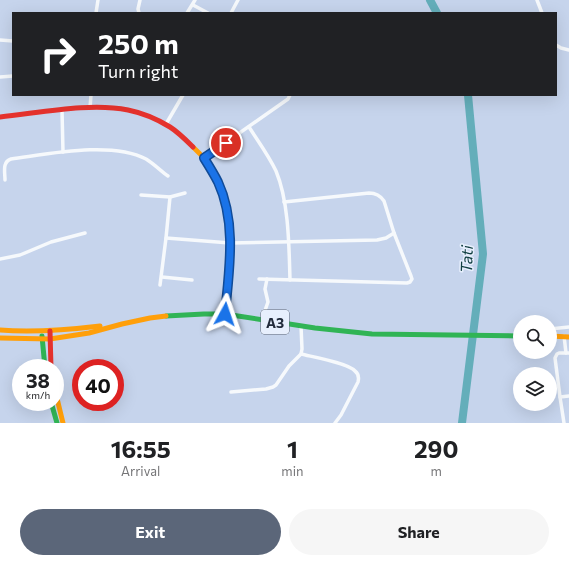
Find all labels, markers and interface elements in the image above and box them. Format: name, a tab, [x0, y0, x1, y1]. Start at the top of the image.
text: 250 m	[98, 26, 179, 60]
icon: right	[32, 28, 84, 80]
text: Turn right	[98, 60, 178, 82]
pin	[209, 126, 243, 160]
icon: arrive	[215, 132, 237, 154]
water label: Tati	[456, 244, 476, 273]
position arrow	[204, 293, 246, 335]
road number: A3	[261, 310, 289, 334]
map controls	[513, 315, 557, 411]
button: search	[513, 315, 557, 359]
speed limit sign: 40	[72, 359, 124, 411]
button: layers	[513, 367, 557, 411]
text: 38	[26, 368, 50, 392]
text: km/h	[26, 389, 50, 401]
text: 16:55	[111, 434, 171, 463]
text: 1	[287, 434, 298, 463]
text: 290	[414, 434, 458, 463]
text: Arrival	[121, 463, 160, 479]
text: min	[281, 463, 303, 479]
text: m	[431, 463, 442, 479]
button: Exit	[20, 509, 281, 555]
button: Share	[289, 509, 549, 555]

